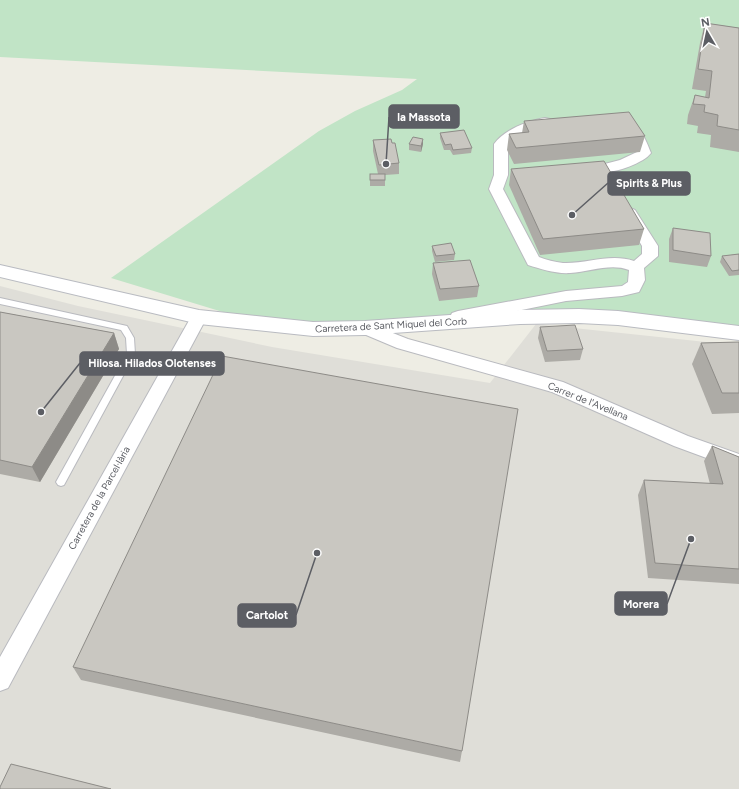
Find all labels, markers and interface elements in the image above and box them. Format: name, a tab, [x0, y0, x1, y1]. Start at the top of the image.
north arrow	[687, 12, 727, 52]
text: N	[700, 16, 711, 30]
callout: la Massota	[389, 105, 459, 128]
text: la Massota	[397, 111, 451, 124]
callout: Spirits & Plus	[608, 172, 690, 195]
text: Spirits & Plus	[616, 177, 682, 190]
street label: Carretera de Sant Miquel del Corb	[315, 315, 467, 335]
callout: Hilosa. Hilados Olotenses	[80, 352, 224, 375]
text: Hilosa. Hilados Olotenses	[88, 357, 216, 370]
street label: Carrer de l'Avellana	[546, 379, 630, 423]
street label: Carretera de la Parcel·lària	[65, 444, 133, 552]
callout: Morera	[615, 592, 667, 615]
text: Morera	[623, 598, 659, 611]
callout: Cartolot	[238, 604, 296, 627]
text: Cartolot	[246, 609, 289, 622]

